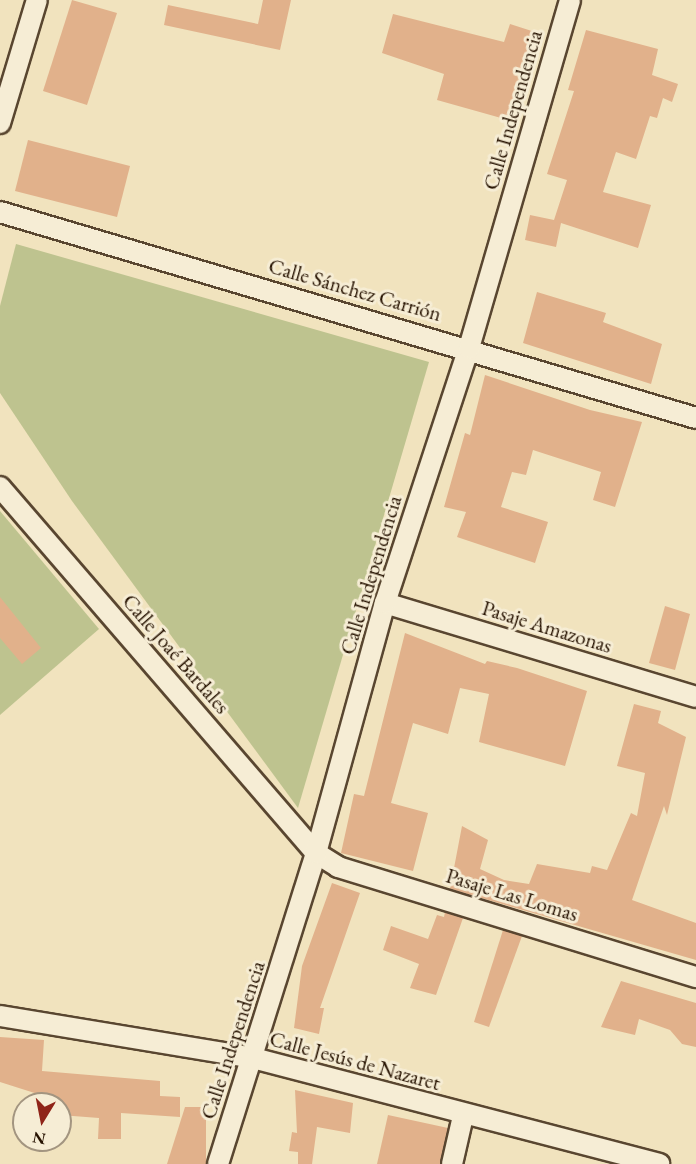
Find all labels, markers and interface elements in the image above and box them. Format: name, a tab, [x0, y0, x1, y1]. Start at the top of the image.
street label: Calle Independencia	[478, 27, 548, 193]
street label: Calle Sánchez Carrión	[266, 253, 444, 327]
street label: Calle Independencia	[335, 492, 407, 658]
street label: Calle Joaé Bardales	[117, 589, 235, 719]
street label: Pasaje Amazonas	[479, 595, 615, 659]
street label: Pasaje Las Lomas	[443, 863, 581, 927]
street label: Calle Independencia	[196, 958, 270, 1122]
street label: Calle Jesús de Nazaret	[267, 1026, 443, 1096]
north arrow	[12, 1092, 72, 1152]
text: N	[31, 1127, 47, 1150]

